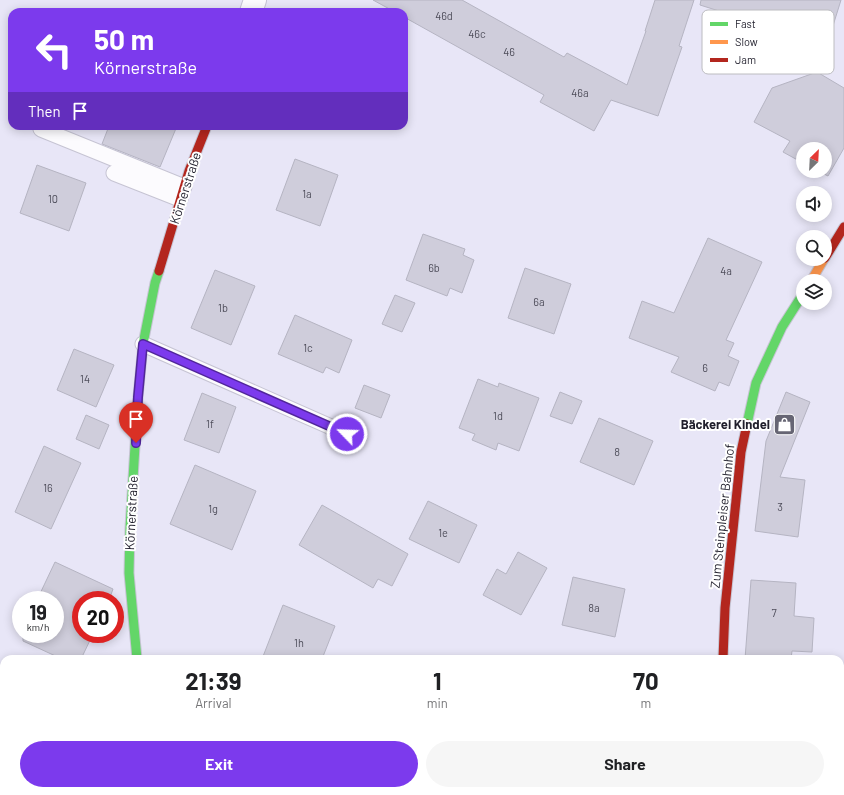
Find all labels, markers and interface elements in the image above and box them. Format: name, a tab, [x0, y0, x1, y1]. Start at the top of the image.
house number: 46d	[435, 9, 453, 22]
legend	[702, 10, 834, 74]
text: Fast	[735, 17, 756, 30]
text: 50 m	[94, 22, 154, 56]
icon: left	[28, 24, 80, 76]
house number: 46c	[468, 27, 486, 40]
text: Slow	[735, 35, 758, 48]
house number: 46	[503, 45, 515, 58]
text: Jam	[735, 53, 756, 66]
text: Körnerstraße	[94, 56, 197, 78]
house number: 46a	[571, 86, 589, 99]
icon: arrive	[69, 100, 91, 122]
text: Then	[28, 102, 61, 120]
north arrow	[796, 142, 832, 178]
map controls	[796, 142, 832, 310]
street label: Körnerstraße	[166, 150, 204, 226]
button: sound	[796, 186, 832, 222]
house number: 1a	[302, 187, 312, 200]
house number: 10	[48, 192, 58, 205]
button: search	[796, 230, 832, 266]
house number: 6b	[428, 261, 440, 274]
house number: 4a	[720, 264, 732, 277]
button: layers	[796, 274, 832, 310]
house number: 6a	[533, 295, 545, 308]
house number: 1b	[218, 301, 228, 314]
house number: 1c	[303, 341, 313, 354]
house number: 6	[702, 361, 708, 374]
house number: 14	[80, 372, 90, 385]
pin	[119, 402, 153, 443]
icon: arrive	[125, 408, 147, 430]
house number: 1d	[493, 409, 503, 422]
shop icon: Bäckerei Kindel	[772, 411, 798, 437]
position arrow	[326, 413, 368, 455]
place label: Bäckerei Kindel	[681, 416, 770, 432]
house number: 1f	[206, 417, 214, 430]
street label: Zum Steinpleiser Bahnhof	[706, 443, 738, 589]
house number: 8	[614, 445, 620, 458]
street label: Körnerstraße	[121, 475, 141, 551]
house number: 16	[43, 481, 53, 494]
house number: 3	[777, 500, 783, 513]
house number: 1g	[208, 502, 218, 515]
house number: 1e	[438, 526, 448, 539]
speed limit sign: 20	[72, 591, 124, 643]
text: 19	[29, 600, 47, 624]
house number: 8a	[588, 601, 600, 614]
house number: 7	[771, 606, 777, 619]
text: km/h	[27, 621, 49, 633]
house number: 1h	[294, 636, 304, 649]
text: 21:39	[185, 666, 242, 695]
text: 1	[433, 666, 442, 695]
text: 70	[633, 666, 659, 695]
text: Arrival	[195, 695, 232, 711]
text: min	[427, 695, 448, 711]
text: m	[641, 695, 651, 711]
button: Exit	[20, 741, 418, 787]
button: Share	[426, 741, 824, 787]

